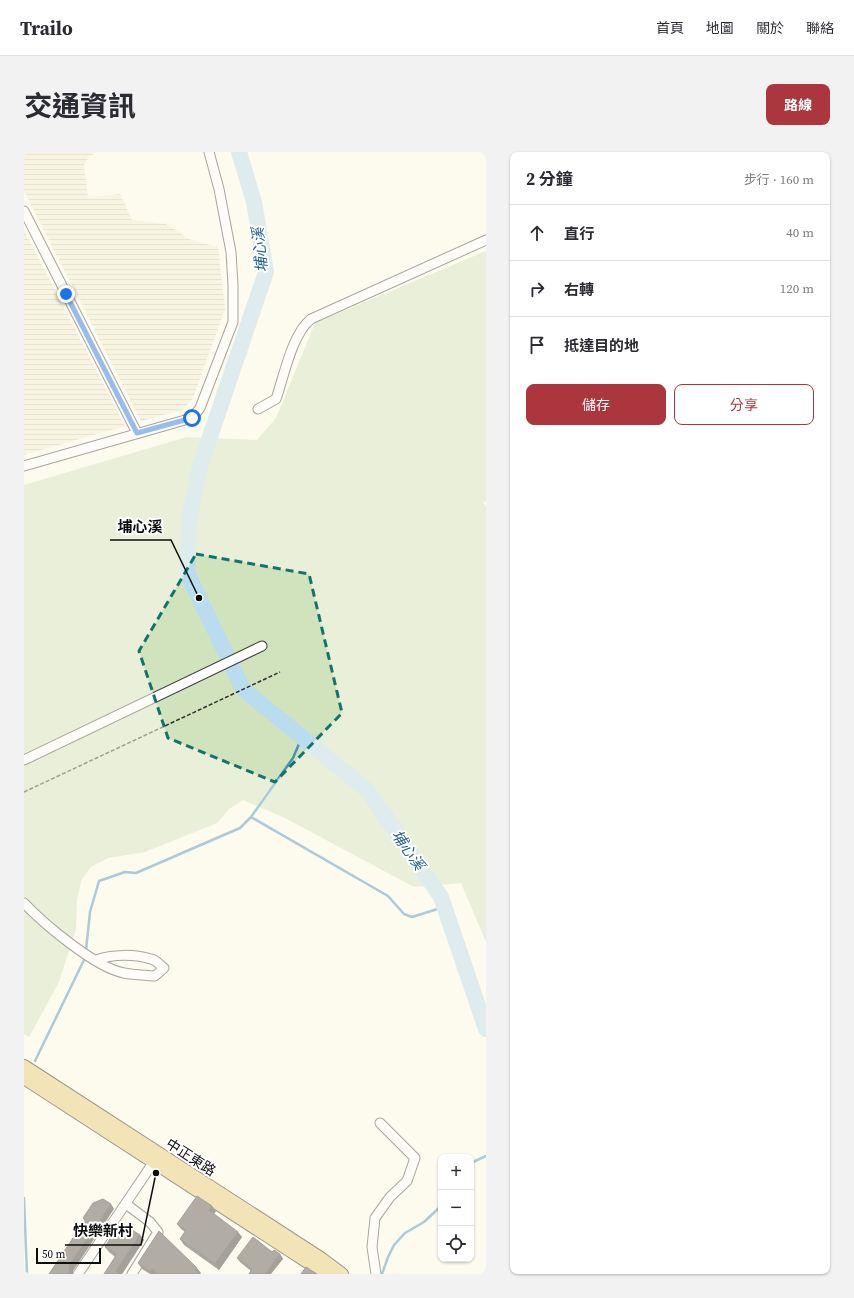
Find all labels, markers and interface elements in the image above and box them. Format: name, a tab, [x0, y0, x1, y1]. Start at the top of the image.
text: Trailo	[20, 15, 73, 41]
text: 首頁	[656, 18, 684, 38]
text: 地圖	[706, 18, 734, 38]
text: 關於	[756, 18, 784, 38]
text: 聯絡	[806, 18, 834, 38]
button: 路線	[766, 84, 830, 125]
text: 交通資訊	[24, 87, 136, 125]
text: 2 分鐘	[526, 167, 573, 191]
text: 步行 · 160 m	[744, 171, 814, 188]
icon: ahead	[526, 222, 548, 244]
text: 直行	[564, 223, 594, 244]
text: 40 m	[786, 224, 814, 241]
water label: 埔心溪	[247, 225, 272, 274]
icon: right	[526, 278, 548, 300]
text: 右轉	[564, 279, 594, 300]
text: 120 m	[780, 280, 814, 297]
route end	[57, 285, 75, 303]
icon: arrive	[526, 334, 548, 356]
text: 抵達目的地	[564, 335, 639, 356]
button: 儲存	[526, 384, 666, 425]
button: 分享	[674, 384, 814, 425]
route start	[183, 409, 201, 427]
callout: 埔心溪	[110, 513, 171, 540]
text: 埔心溪	[117, 516, 163, 537]
water label: 埔心溪	[387, 825, 431, 876]
street label: 中正東路	[162, 1133, 220, 1181]
map controls	[438, 1154, 474, 1262]
button: +	[438, 1154, 474, 1190]
button: −	[438, 1190, 474, 1226]
callout: 快樂新村	[65, 1218, 141, 1245]
text: 快樂新村	[73, 1220, 133, 1241]
button: locate	[438, 1226, 474, 1262]
scale bar	[36, 1246, 101, 1265]
text: 50 m	[42, 1247, 65, 1262]

